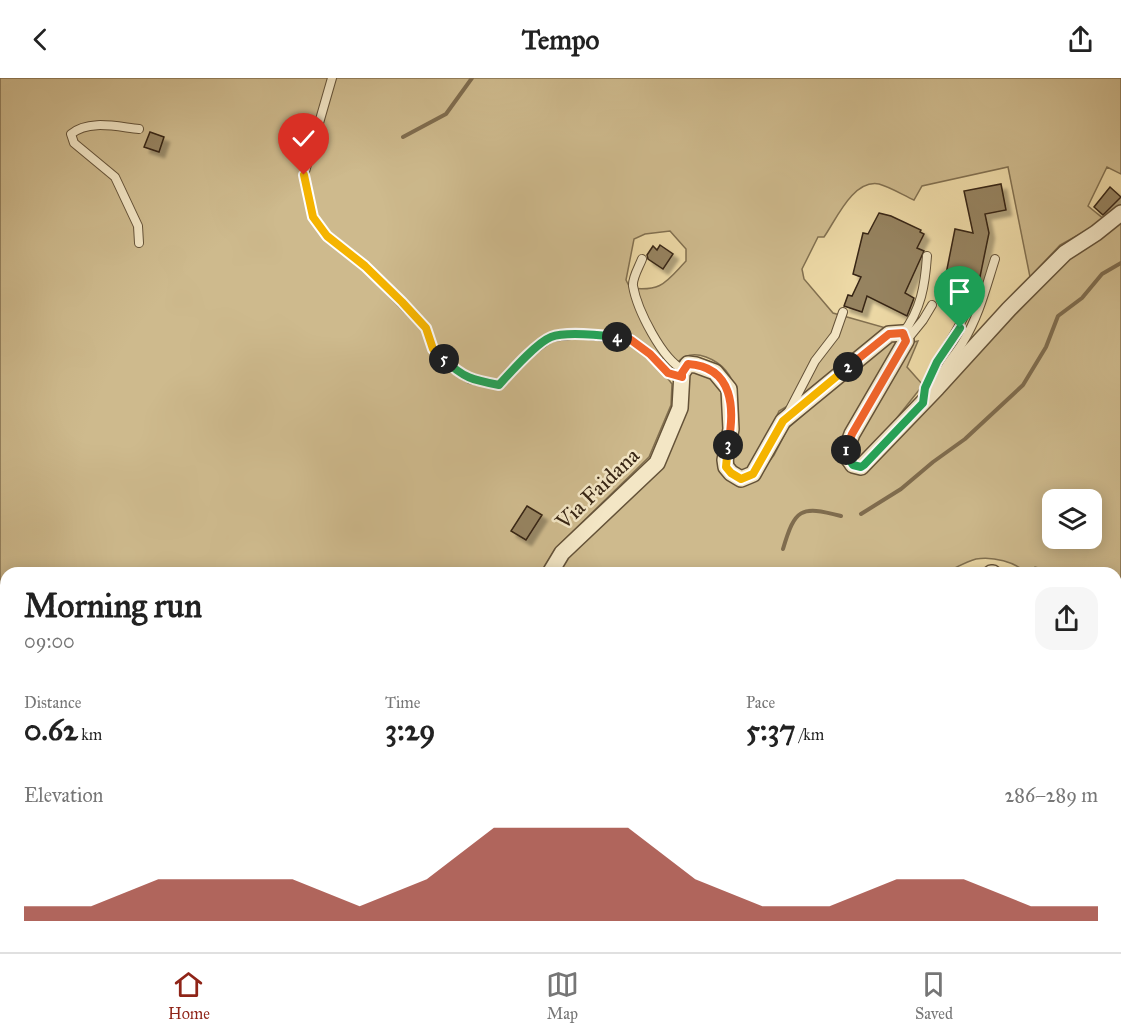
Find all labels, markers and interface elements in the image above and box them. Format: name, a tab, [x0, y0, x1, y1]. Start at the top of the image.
icon: back	[24, 23, 57, 56]
text: Tempo	[522, 23, 599, 56]
icon: share	[1064, 23, 1097, 56]
pin	[278, 113, 329, 175]
icon: check	[287, 122, 320, 155]
pin	[934, 266, 985, 328]
icon: arrive	[943, 275, 976, 308]
pin: 4	[602, 322, 632, 352]
text: 4	[613, 327, 621, 346]
pin: 5	[429, 344, 459, 374]
text: 5	[440, 349, 448, 368]
pin: 2	[833, 352, 863, 382]
text: 2	[844, 357, 852, 376]
pin: 3	[713, 430, 743, 460]
text: 3	[725, 435, 731, 454]
pin: 1	[831, 435, 861, 465]
text: 1	[843, 440, 849, 459]
street label: Via Faidana	[549, 441, 645, 536]
map controls	[1042, 489, 1102, 549]
button: layers	[1042, 489, 1102, 549]
text: Morning run	[24, 586, 202, 626]
button: share	[1035, 587, 1098, 650]
text: 09:00	[24, 629, 75, 653]
text: Distance	[24, 693, 81, 712]
text: Time	[385, 693, 420, 712]
text: Pace	[746, 693, 775, 712]
text: 0.62	[24, 712, 78, 748]
text: 3:29	[385, 712, 435, 748]
text: 5:37	[746, 712, 796, 748]
text: km	[78, 725, 102, 744]
text: /km	[796, 725, 824, 744]
text: Elevation	[24, 783, 103, 807]
text: 286–289 m	[1004, 783, 1098, 807]
tab: Home	[168, 968, 210, 1023]
tab: Map	[546, 968, 579, 1023]
tab: Saved	[915, 968, 953, 1023]

